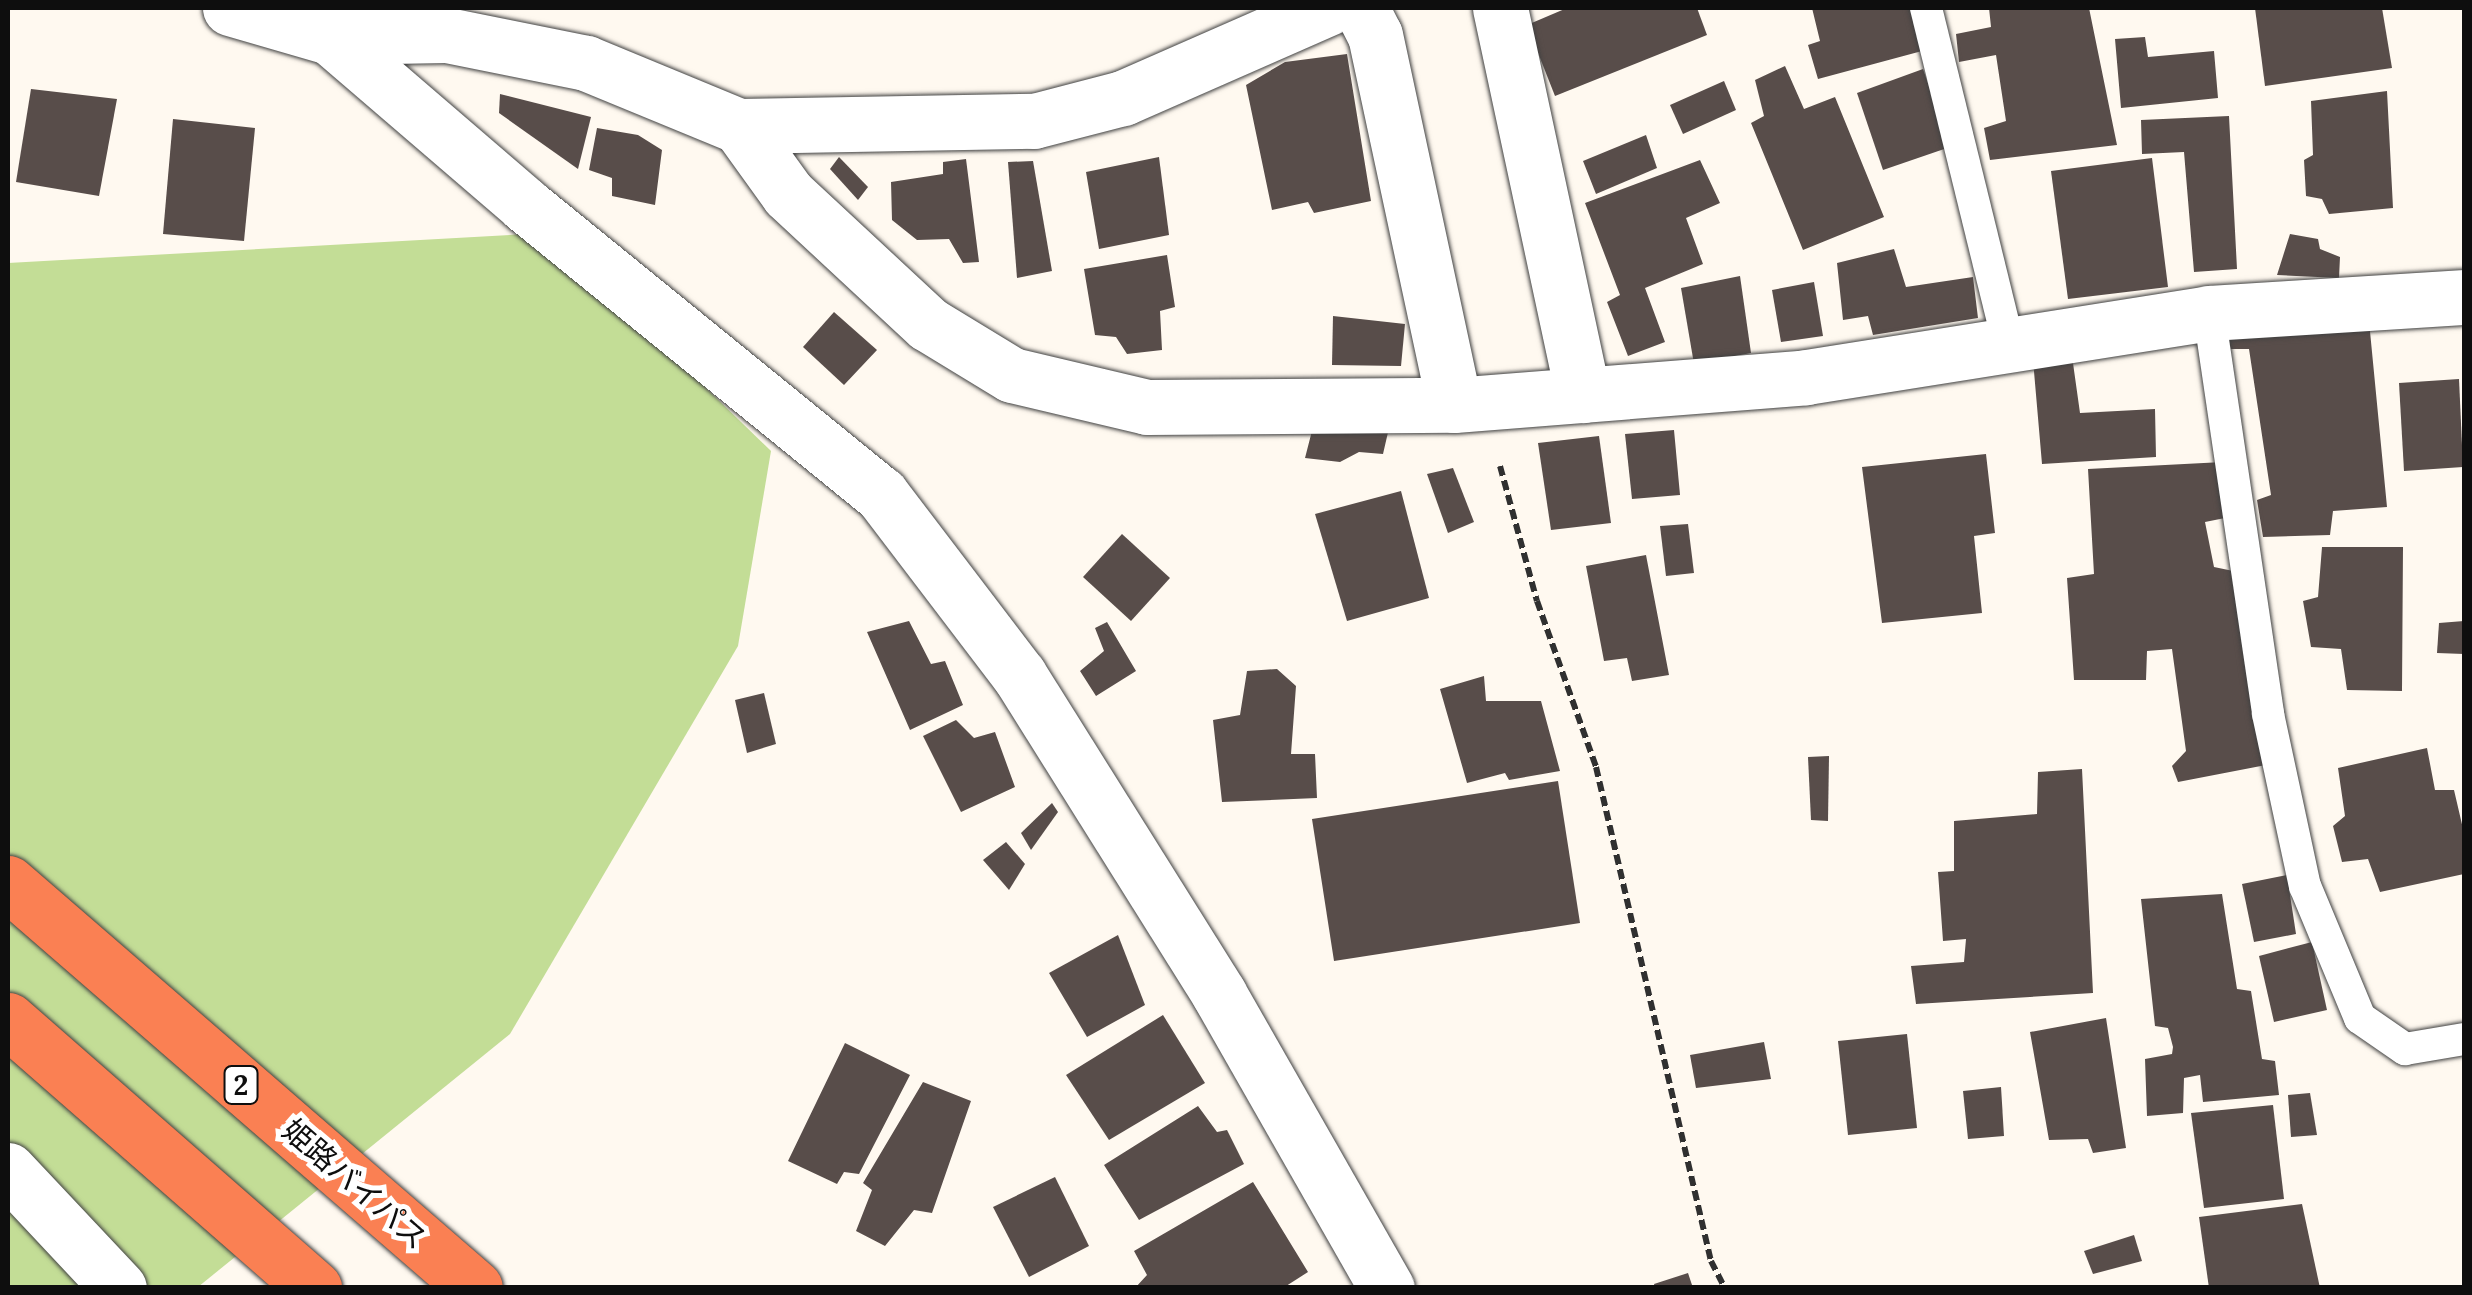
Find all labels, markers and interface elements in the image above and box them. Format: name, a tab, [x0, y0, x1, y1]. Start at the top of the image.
road number: 2	[224, 1062, 258, 1108]
street label: 姫路バイパス	[275, 1111, 435, 1257]

